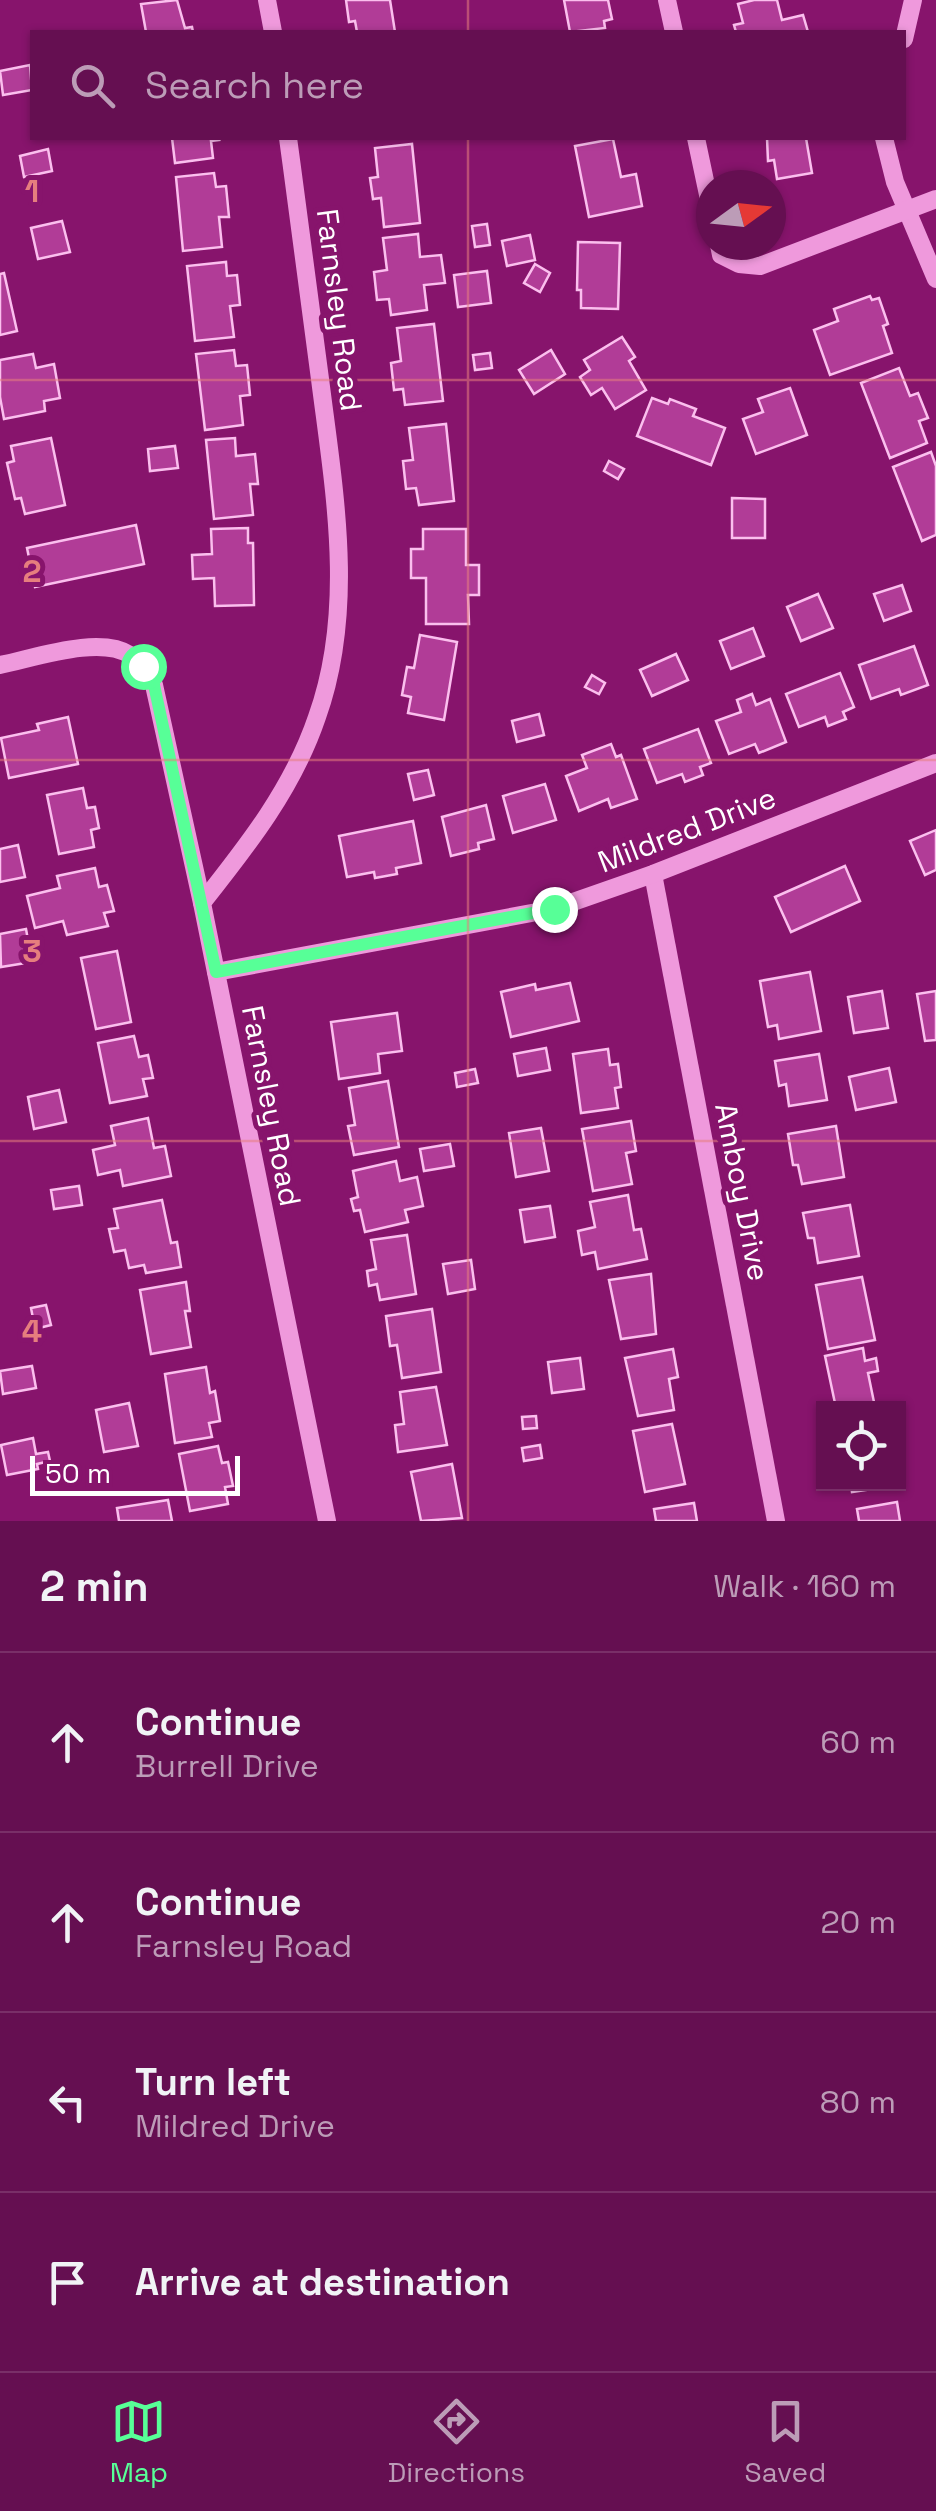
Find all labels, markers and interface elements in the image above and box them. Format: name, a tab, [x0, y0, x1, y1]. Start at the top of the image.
search box	[30, 30, 906, 140]
icon: search	[65, 58, 120, 113]
text: Search here	[145, 61, 364, 109]
north arrow	[696, 170, 786, 260]
text: 1	[25, 171, 39, 211]
street label: Farnsley Road	[308, 207, 371, 413]
text: 2	[22, 551, 42, 591]
route start	[121, 644, 167, 690]
street label: Mildred Drive	[592, 778, 781, 881]
route end	[532, 887, 578, 933]
text: 3	[22, 931, 42, 971]
street label: Farnsley Road	[233, 1002, 310, 1210]
street label: Amboy Drive	[706, 1100, 779, 1284]
text: 4	[22, 1311, 42, 1351]
map controls	[816, 1401, 906, 1491]
button: locate	[816, 1401, 906, 1491]
scale bar	[30, 1451, 240, 1496]
text: 50 m	[45, 1455, 111, 1491]
text: 2 min	[40, 1560, 149, 1613]
text: Walk · 160 m	[713, 1566, 896, 1606]
text: Continue	[135, 1698, 301, 1746]
icon: ahead	[40, 1715, 95, 1770]
text: 60 m	[820, 1722, 896, 1762]
text: Burrell Drive	[135, 1746, 319, 1786]
text: Continue	[135, 1878, 301, 1926]
icon: ahead	[40, 1895, 95, 1950]
text: 20 m	[820, 1902, 896, 1942]
text: Farnsley Road	[135, 1926, 352, 1966]
text: Turn left	[135, 2058, 291, 2106]
icon: left	[40, 2075, 95, 2130]
text: 80 m	[820, 2082, 896, 2122]
text: Mildred Drive	[135, 2106, 335, 2146]
icon: arrive	[40, 2255, 95, 2310]
text: Arrive at destination	[135, 2258, 510, 2306]
tab: Map	[110, 2394, 168, 2490]
tab: Directions	[388, 2394, 525, 2490]
tab: Saved	[745, 2394, 826, 2490]

